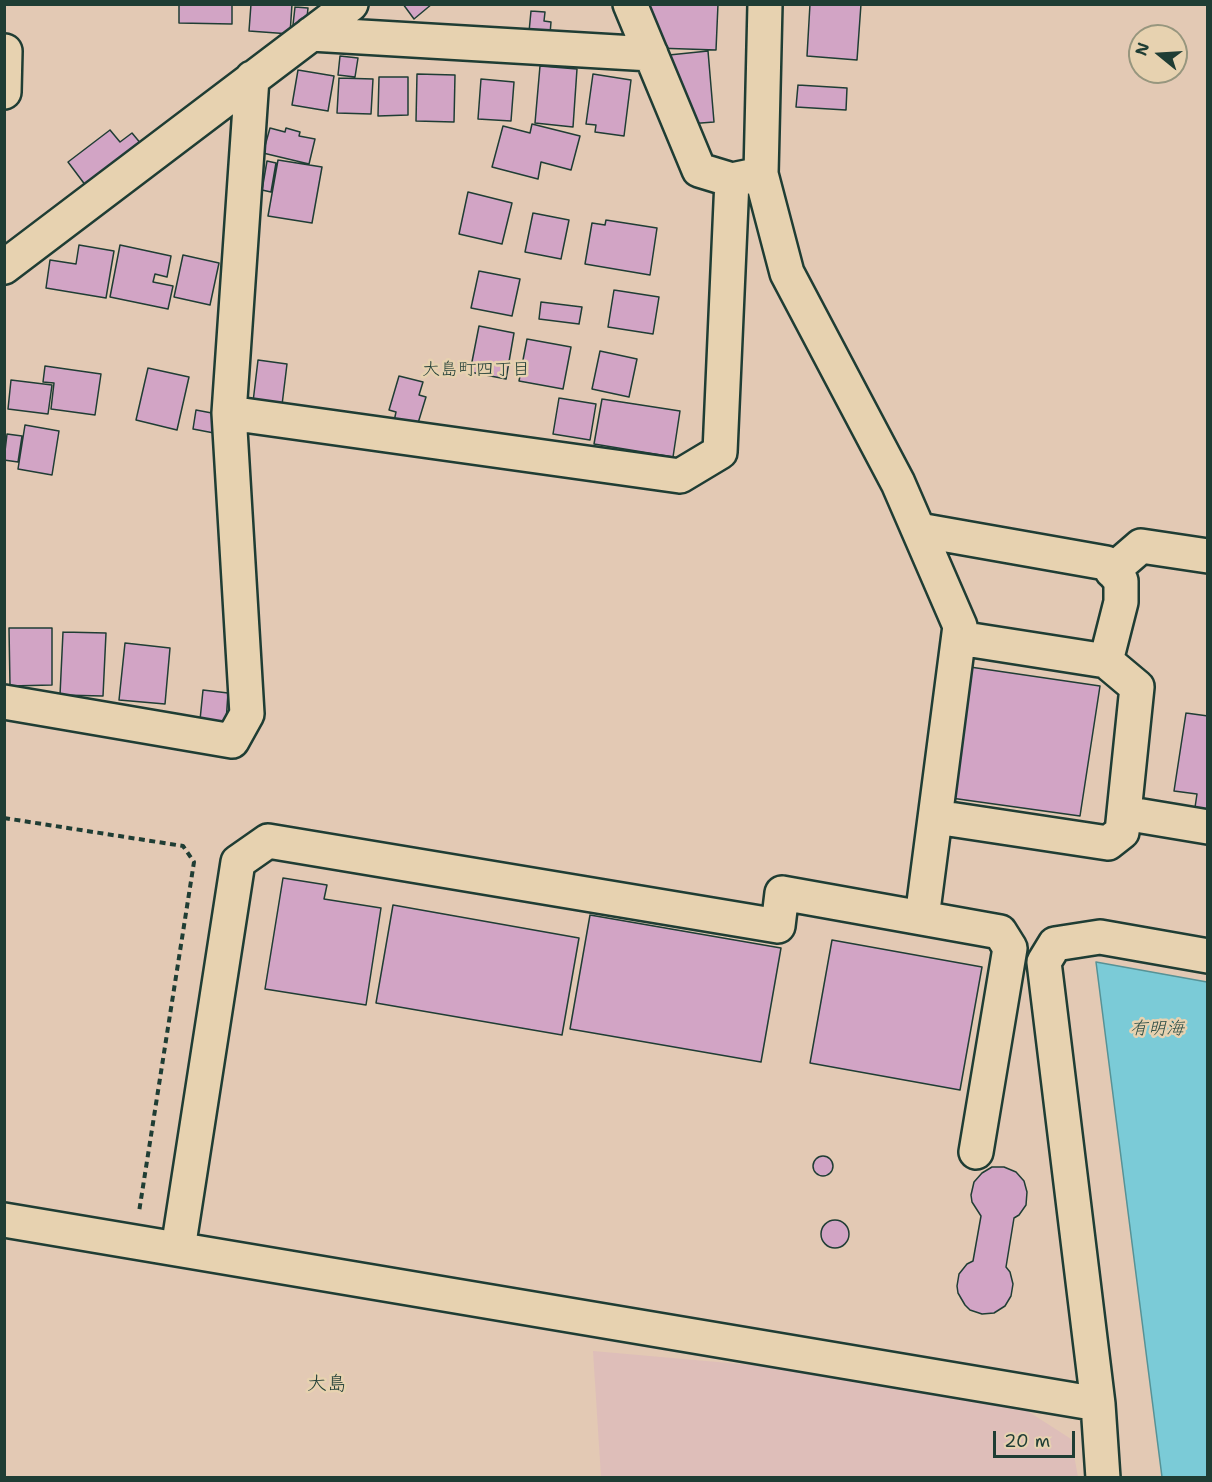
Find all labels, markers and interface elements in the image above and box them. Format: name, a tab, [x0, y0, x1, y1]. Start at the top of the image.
north arrow	[1128, 24, 1188, 84]
text: N	[1130, 40, 1154, 58]
district label: 大島町四丁目	[422, 359, 530, 381]
water label: 有明海	[1130, 1018, 1184, 1040]
district label: 大島	[307, 1373, 347, 1397]
scale bar	[996, 1419, 1078, 1457]
text: 20 m	[1004, 1429, 1050, 1453]

